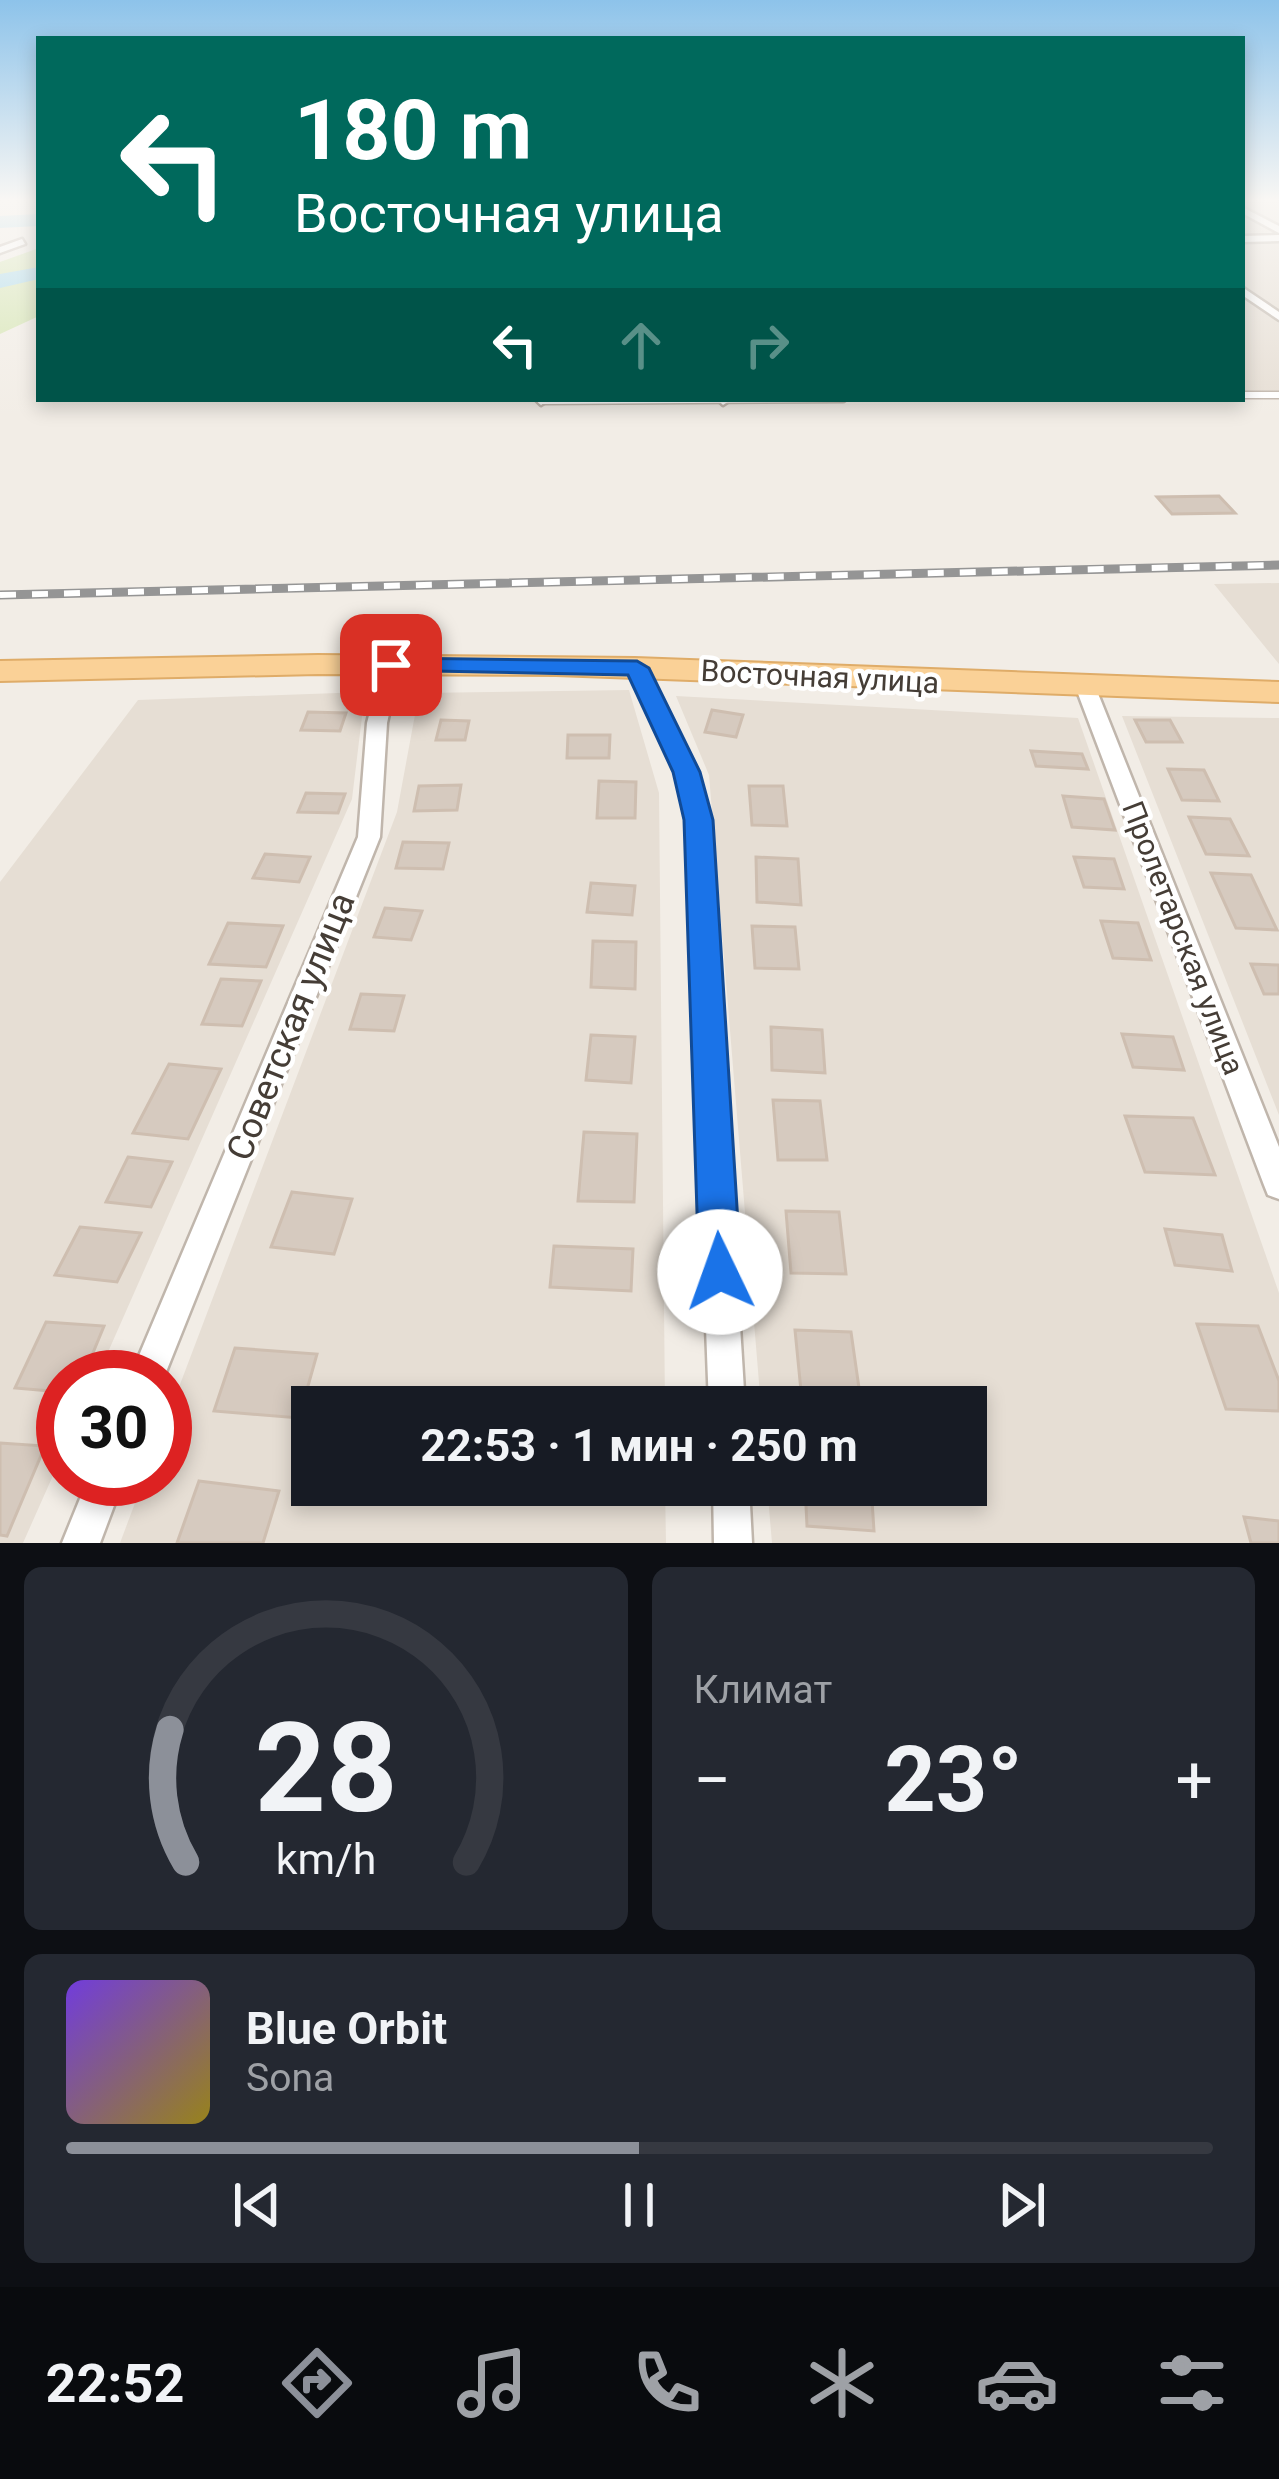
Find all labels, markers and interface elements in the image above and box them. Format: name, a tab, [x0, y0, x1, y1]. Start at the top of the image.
text: 180 m	[294, 81, 532, 180]
icon: left	[96, 84, 252, 240]
text: Восточная улица	[294, 182, 724, 245]
icon: left	[482, 312, 548, 378]
icon: ahead	[608, 312, 674, 378]
icon: right	[734, 312, 800, 378]
pin	[340, 614, 442, 716]
icon: arrive	[358, 632, 424, 698]
street label: Восточная улица	[700, 653, 940, 700]
street label: Пролетарская улица	[1115, 796, 1252, 1079]
street label: Советская улица	[218, 887, 364, 1166]
position arrow	[657, 1209, 783, 1335]
speed limit sign: 30	[36, 1350, 192, 1506]
text: 22:53 · 1 мин · 250 m	[420, 1419, 858, 1472]
text: Климат	[694, 1667, 832, 1713]
text: 28	[254, 1695, 397, 1841]
text: 23°	[884, 1728, 1023, 1833]
text: −	[694, 1742, 731, 1819]
text: +	[1176, 1742, 1213, 1819]
text: km/h	[275, 1833, 376, 1883]
text: Blue Orbit	[246, 2002, 447, 2055]
text: Sona	[246, 2055, 334, 2101]
icon: previous	[224, 2172, 290, 2238]
icon: pause	[606, 2172, 672, 2238]
icon: next	[989, 2172, 1055, 2238]
icon: directions	[275, 2341, 359, 2425]
icon: music	[450, 2341, 534, 2425]
icon: phone	[625, 2341, 709, 2425]
icon: climate	[800, 2341, 884, 2425]
icon: car	[975, 2341, 1059, 2425]
icon: filters	[1150, 2341, 1234, 2425]
text: 22:52	[45, 2352, 185, 2415]

